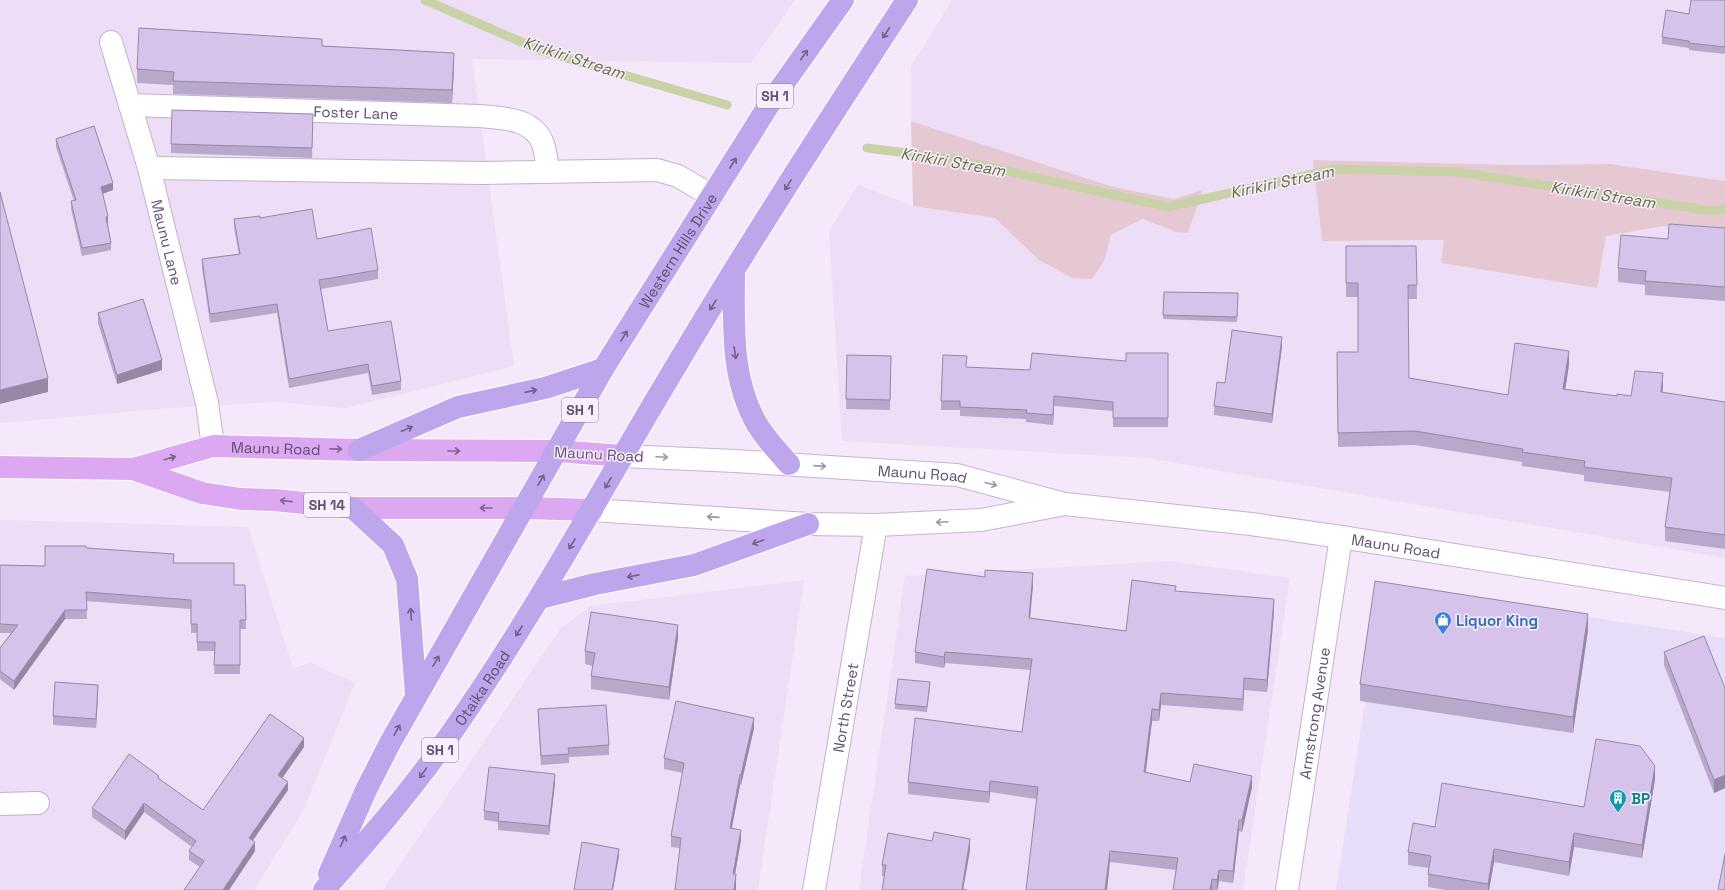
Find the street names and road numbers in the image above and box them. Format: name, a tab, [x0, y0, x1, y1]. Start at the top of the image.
road number: SH 1	[757, 84, 793, 108]
street label: Foster Lane	[313, 101, 399, 123]
street label: Western Hills Drive	[634, 189, 721, 312]
street label: Maunu Lane	[148, 197, 187, 287]
road number: SH 1	[562, 398, 598, 422]
street label: Maunu Road	[231, 437, 321, 458]
street label: Maunu Road	[554, 442, 644, 466]
street label: Maunu Road	[877, 461, 969, 487]
road number: SH 14	[304, 493, 350, 517]
street label: Maunu Road	[1350, 529, 1442, 562]
street label: Otaika Road	[450, 646, 514, 729]
street label: Armstrong Avenue	[1295, 646, 1334, 780]
street label: North Street	[828, 661, 862, 754]
road number: SH 1	[422, 738, 458, 762]

